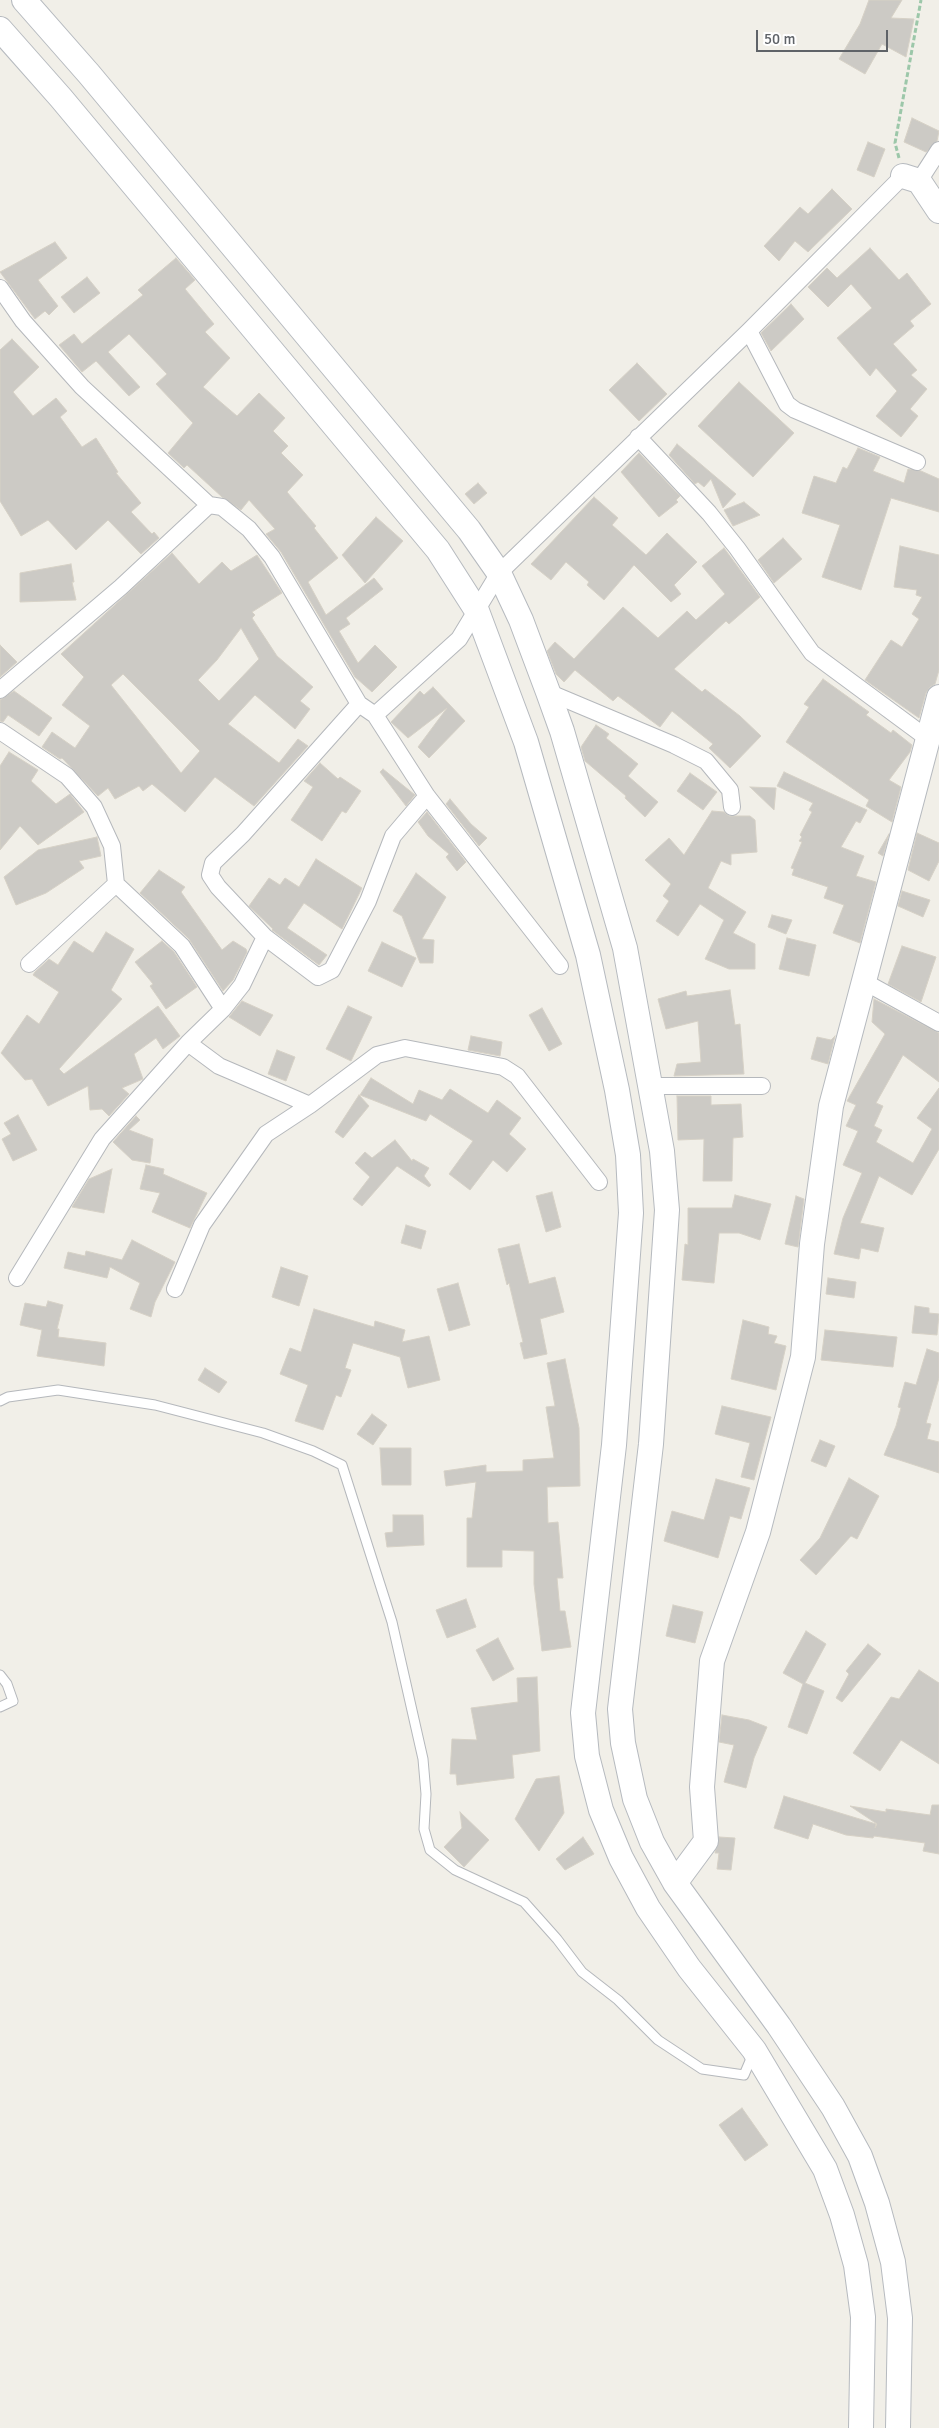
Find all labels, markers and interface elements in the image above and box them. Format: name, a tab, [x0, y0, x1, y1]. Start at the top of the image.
scale bar	[759, 20, 892, 52]
text: 50 m	[764, 30, 795, 48]

